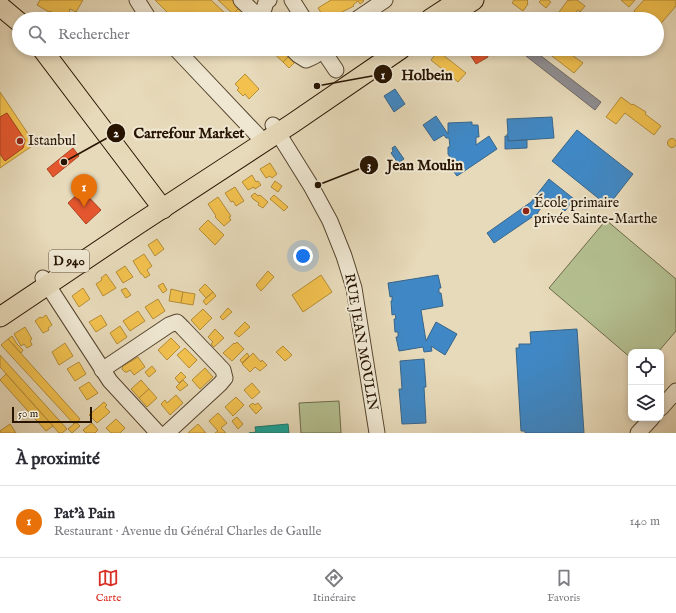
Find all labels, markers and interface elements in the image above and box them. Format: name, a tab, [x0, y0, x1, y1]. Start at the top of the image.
search box	[12, 12, 664, 56]
icon: search	[26, 23, 48, 45]
text: Rechercher	[58, 25, 130, 44]
callout: Holbein	[373, 61, 461, 88]
text: Holbein	[401, 66, 453, 85]
text: 1	[381, 68, 386, 83]
callout: Carrefour Market	[106, 120, 253, 147]
text: Carrefour Market	[133, 124, 245, 143]
text: 2	[113, 126, 119, 141]
place label: Istanbul	[28, 132, 76, 150]
marker: Istanbul	[15, 136, 25, 146]
callout: Jean Moulin	[359, 151, 471, 178]
text: Jean Moulin	[385, 156, 463, 175]
text: 3	[367, 158, 371, 173]
pin: 1	[71, 174, 97, 207]
place label: École primaire privée Sainte-Marthe	[534, 193, 658, 228]
marker: École primaire privée Sainte-Marthe	[521, 206, 531, 216]
your location	[293, 246, 313, 266]
road number: D 940	[49, 250, 89, 272]
street label: RUE JEAN MOULIN	[340, 272, 382, 412]
map controls	[628, 349, 664, 421]
button: locate	[628, 349, 664, 385]
button: layers	[628, 385, 664, 421]
scale bar	[12, 405, 92, 424]
text: 50 m	[18, 407, 38, 421]
text: À proximité	[16, 449, 100, 470]
text: Pat'à Pain	[54, 504, 115, 523]
text: 1	[27, 513, 31, 530]
text: 140 m	[630, 513, 660, 530]
text: Restaurant · Avenue du Général Charles de Gaulle	[54, 523, 321, 540]
tab: Carte	[96, 567, 121, 605]
tab: Itinéraire	[313, 567, 356, 605]
tab: Favoris	[547, 567, 580, 605]

